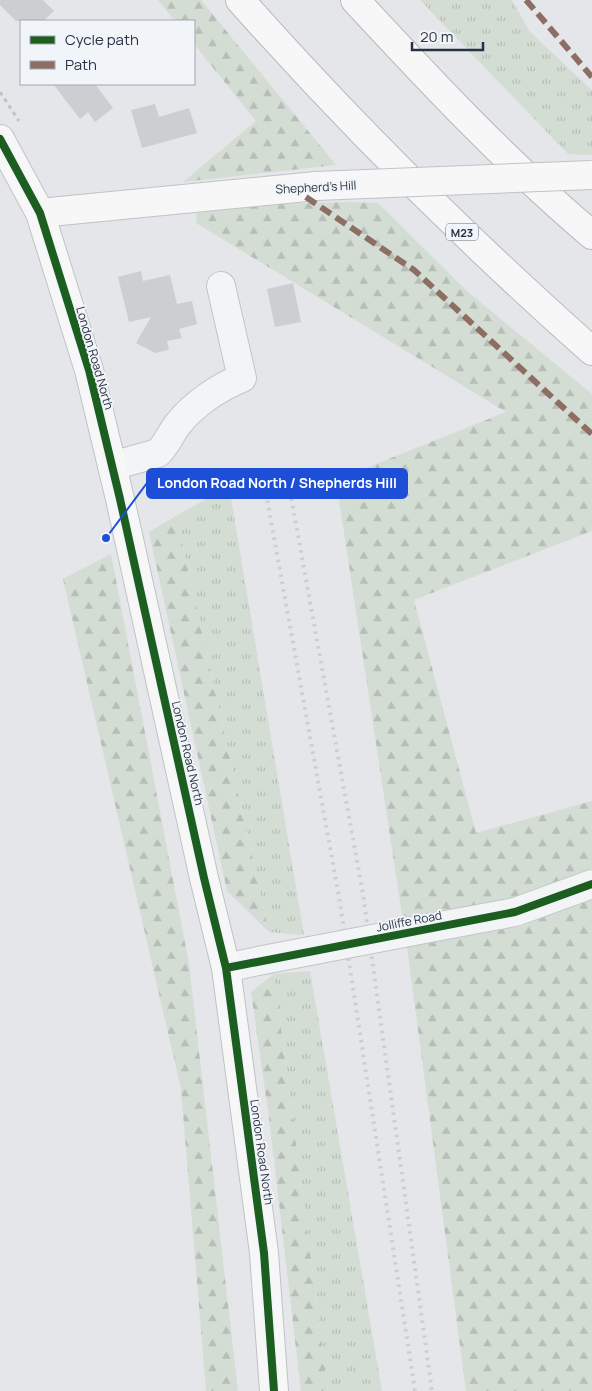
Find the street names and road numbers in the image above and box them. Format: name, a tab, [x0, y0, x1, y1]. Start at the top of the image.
street label: Shepherd's Hill	[275, 176, 357, 198]
road number: M23	[446, 223, 478, 240]
street label: London Road North	[72, 304, 118, 412]
street label: London Road North	[168, 699, 208, 807]
street label: Jolliffe Road	[375, 906, 443, 936]
street label: London Road North	[246, 1098, 278, 1206]

